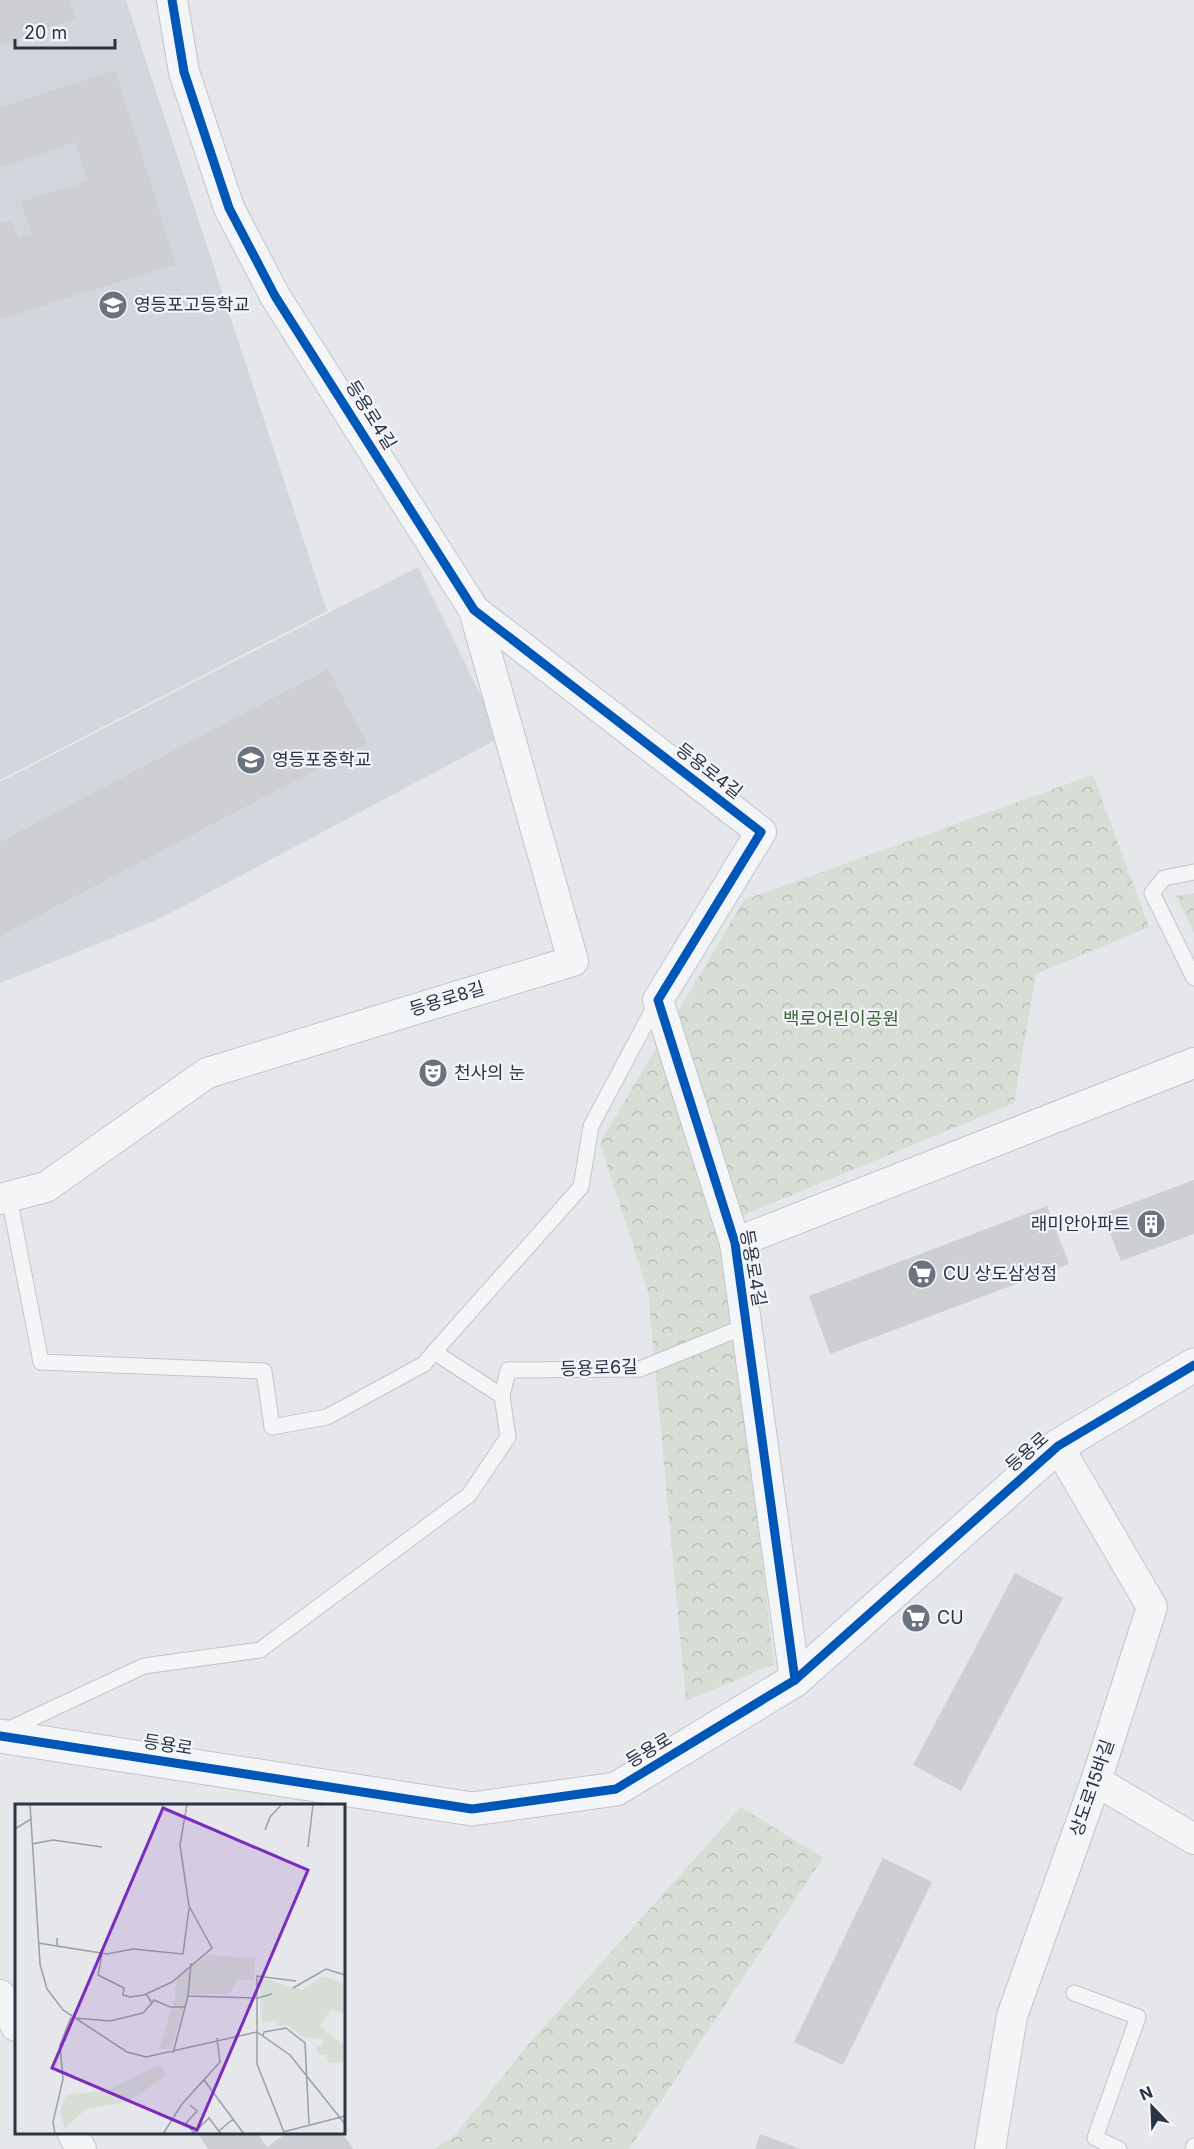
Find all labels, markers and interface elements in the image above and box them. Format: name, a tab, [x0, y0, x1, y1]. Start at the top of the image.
scale bar	[15, 12, 116, 50]
text: 20 m	[24, 22, 67, 43]
school or university icon: 영등포고등학교	[97, 289, 129, 321]
place label: 영등포고등학교	[134, 294, 250, 315]
street label: 등용로4길	[342, 376, 401, 453]
street label: 등용로4길	[672, 738, 746, 803]
school or university icon: 영등포중학교	[235, 744, 267, 776]
place label: 영등포중학교	[272, 749, 371, 770]
street label: 등용로8길	[407, 977, 487, 1020]
park label: 백로어린이공원	[783, 1008, 899, 1029]
theatre icon: 천사의 눈	[417, 1057, 449, 1089]
place label: 천사의 눈	[454, 1062, 525, 1083]
building icon: 래미안아파트	[1135, 1208, 1167, 1240]
place label: 래미안아파트	[1031, 1213, 1130, 1234]
street label: 등용로4길	[736, 1228, 771, 1308]
supermarket icon: CU 상도삼성점	[906, 1258, 938, 1290]
place label: CU 상도삼성점	[943, 1263, 1057, 1284]
street label: 등용로6길	[560, 1356, 638, 1379]
street label: 등용로	[1001, 1427, 1052, 1476]
supermarket icon: CU	[900, 1602, 932, 1634]
place label: CU	[937, 1607, 964, 1628]
street label: 등용로	[622, 1728, 675, 1771]
street label: 등용로	[142, 1730, 194, 1759]
street label: 상도로15바길	[1065, 1737, 1118, 1839]
inset map	[15, 1804, 345, 2134]
north arrow	[1122, 2077, 1182, 2137]
text: N	[1137, 2082, 1156, 2105]

